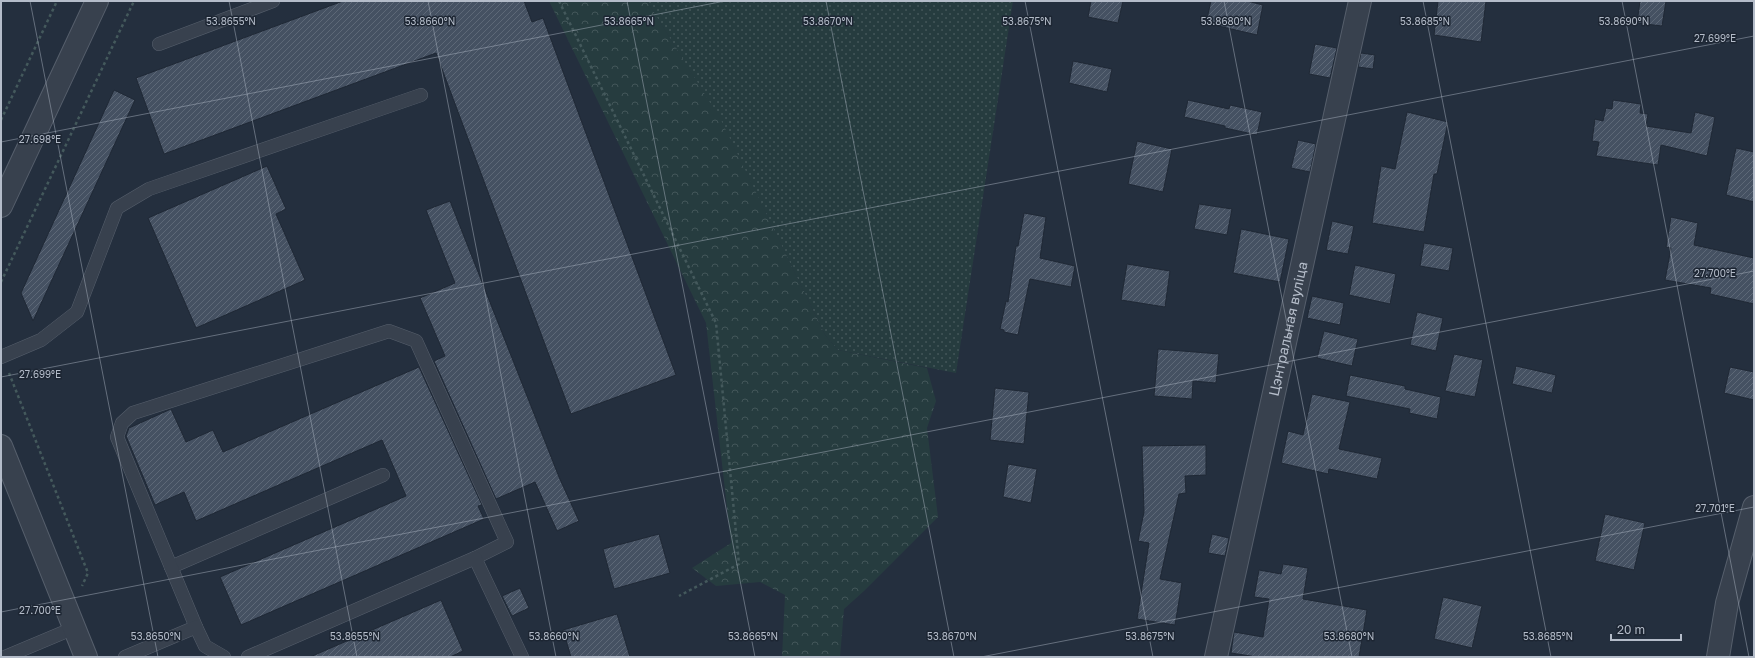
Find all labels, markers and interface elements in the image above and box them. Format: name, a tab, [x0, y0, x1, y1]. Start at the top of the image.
text: 53.8655°N	[206, 15, 256, 27]
text: 53.8660°N	[405, 15, 455, 27]
text: 53.8665°N	[604, 15, 654, 27]
text: 53.8670°N	[803, 15, 853, 27]
text: 53.8675°N	[1002, 15, 1052, 27]
text: 53.8680°N	[1201, 15, 1251, 27]
text: 53.8685°N	[1400, 15, 1450, 27]
text: 53.8690°N	[1599, 15, 1649, 27]
text: 27.699°E	[1694, 32, 1736, 44]
text: 27.698°E	[19, 133, 61, 145]
street label: Цэнтральная вуліца	[1264, 260, 1311, 398]
text: 27.700°E	[1694, 267, 1736, 279]
text: 27.699°E	[19, 368, 61, 380]
text: 27.701°E	[1695, 502, 1735, 514]
text: 27.700°E	[19, 604, 61, 616]
scale bar	[1611, 616, 1681, 642]
text: 20 m	[1617, 622, 1645, 637]
text: 53.8650°N	[131, 630, 181, 642]
text: 53.8655°N	[330, 630, 380, 642]
text: 53.8660°N	[529, 630, 579, 642]
text: 53.8665°N	[728, 630, 778, 642]
text: 53.8670°N	[927, 630, 977, 642]
text: 53.8675°N	[1125, 630, 1175, 642]
text: 53.8680°N	[1324, 630, 1374, 642]
text: 53.8685°N	[1523, 630, 1573, 642]

